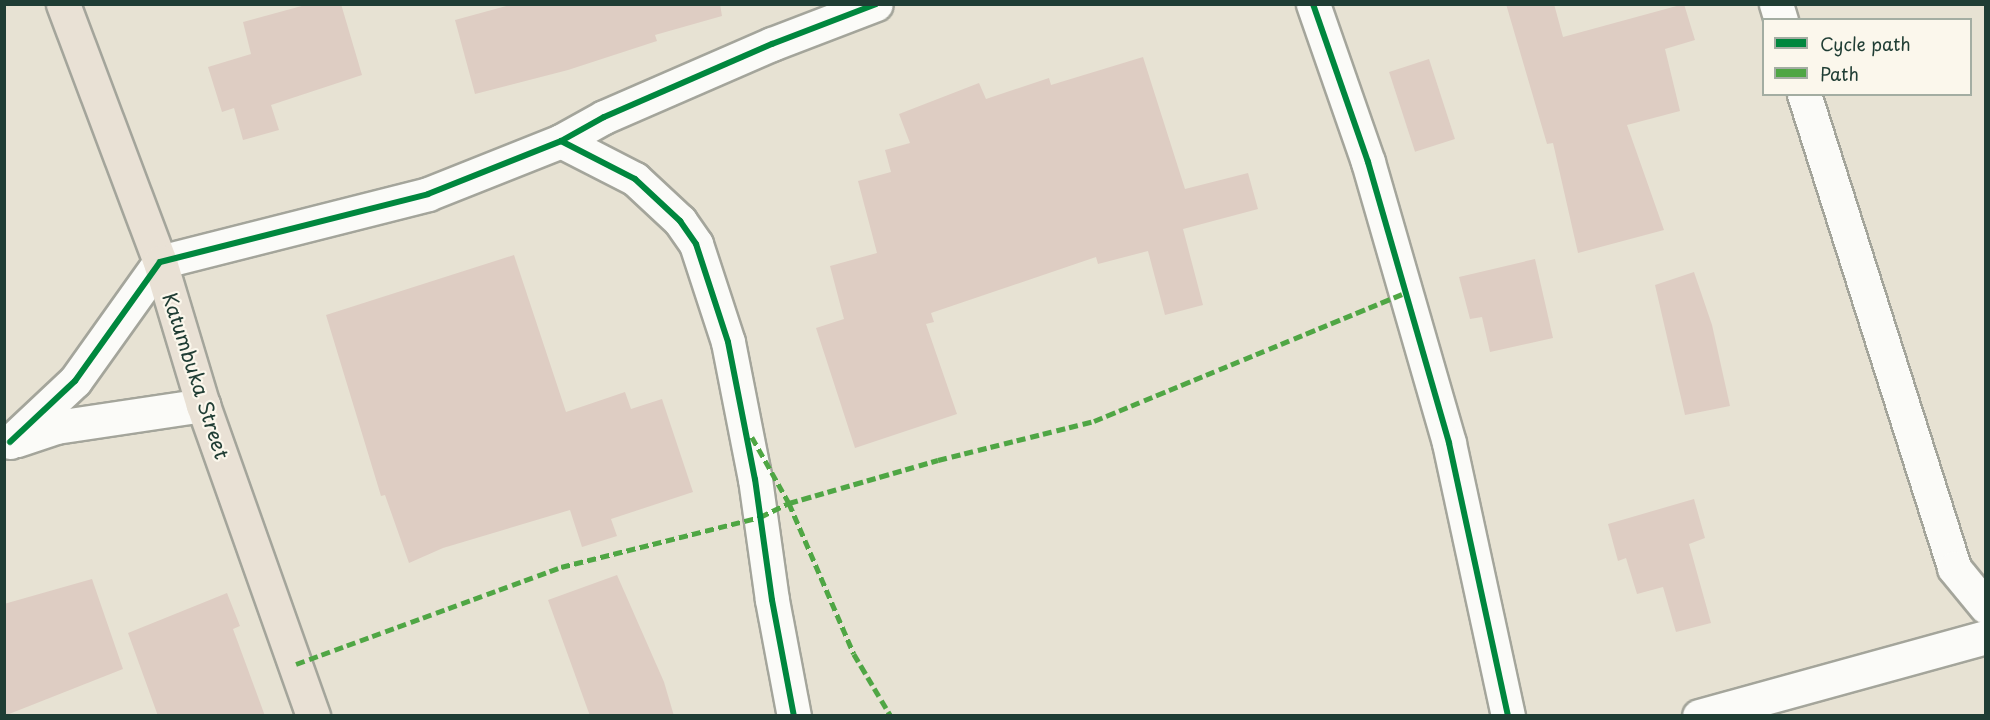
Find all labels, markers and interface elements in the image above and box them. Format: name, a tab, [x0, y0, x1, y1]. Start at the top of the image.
legend	[1762, 18, 1972, 96]
text: Cycle path	[1820, 30, 1911, 57]
text: Path	[1820, 60, 1859, 87]
street label: Katumbuka Street	[158, 290, 234, 462]

